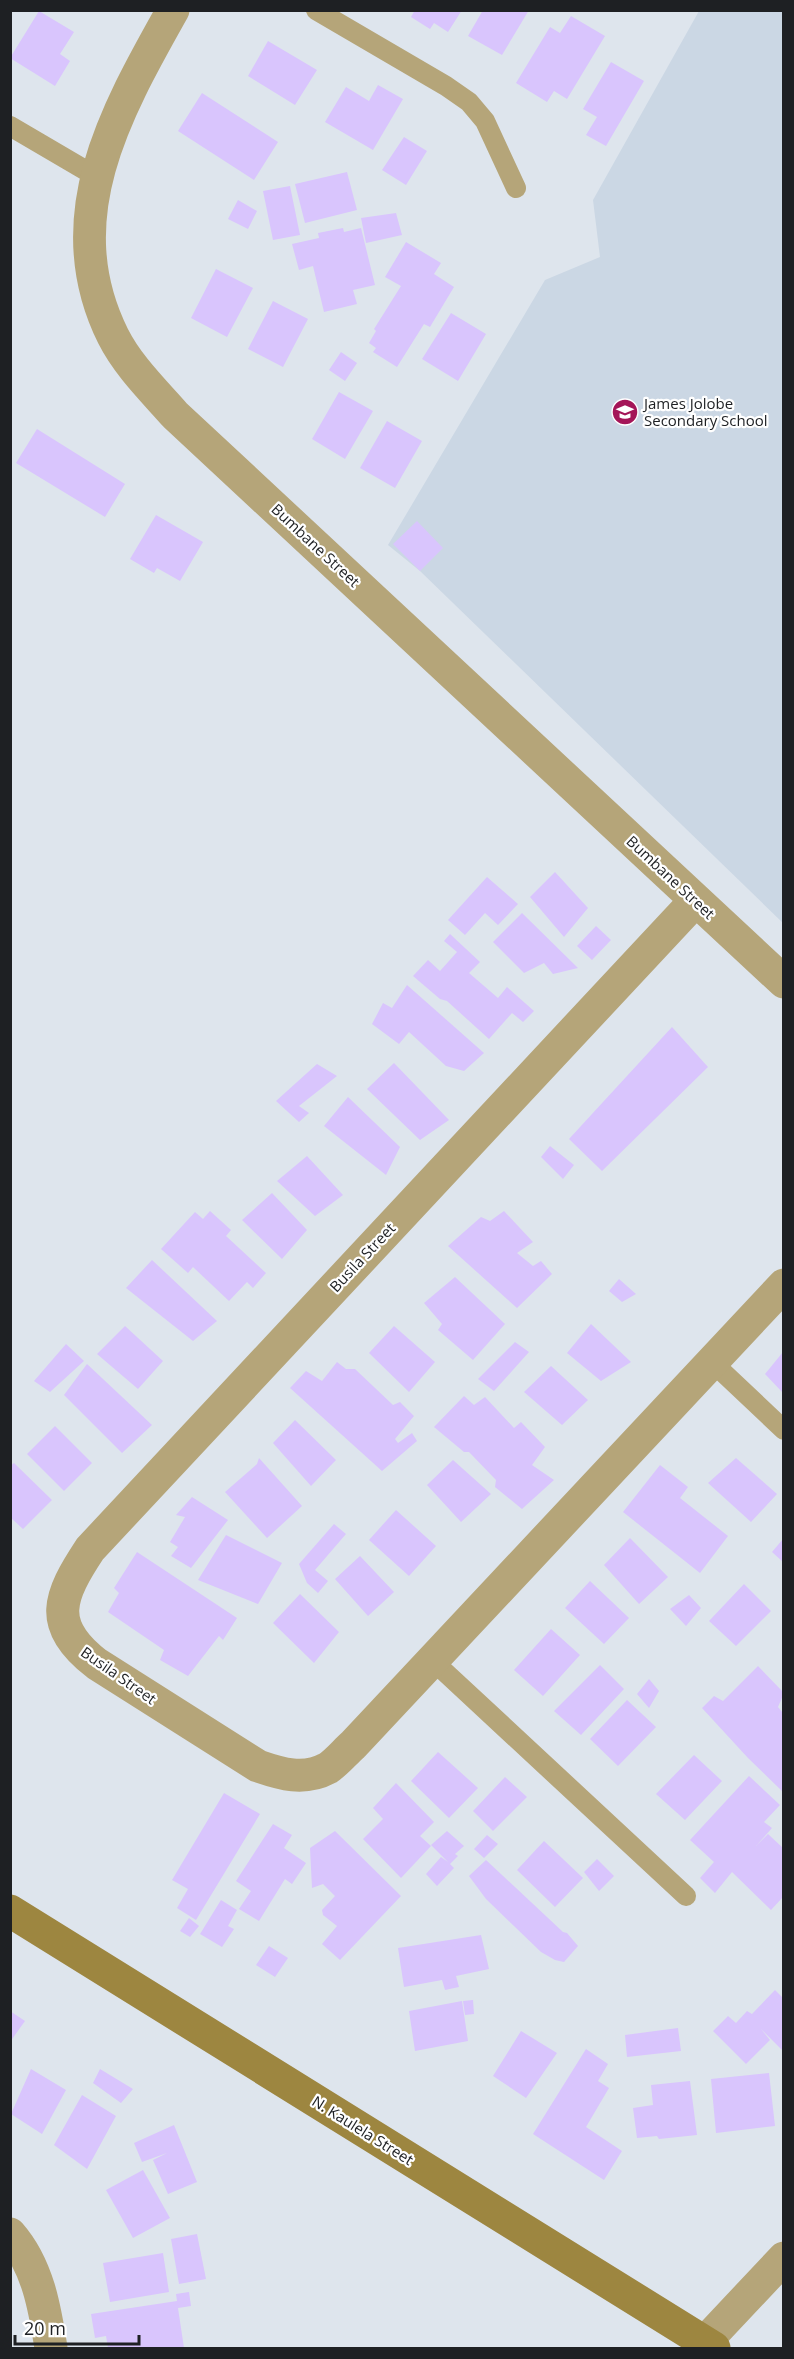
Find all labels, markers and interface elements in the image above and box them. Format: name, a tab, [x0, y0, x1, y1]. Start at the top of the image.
place label: James Jolobe Secondary School	[642, 393, 768, 430]
school or university icon: James Jolobe Secondary School	[610, 397, 640, 427]
street label: Bumbane Street	[268, 499, 364, 591]
street label: Bumbane Street	[623, 831, 719, 923]
street label: Busila Street	[325, 1218, 399, 1296]
street label: Busila Street	[77, 1642, 161, 1708]
street label: N. Kaulela Street	[309, 2091, 417, 2169]
scale bar	[15, 2308, 140, 2346]
text: 20 m	[24, 2316, 66, 2340]

